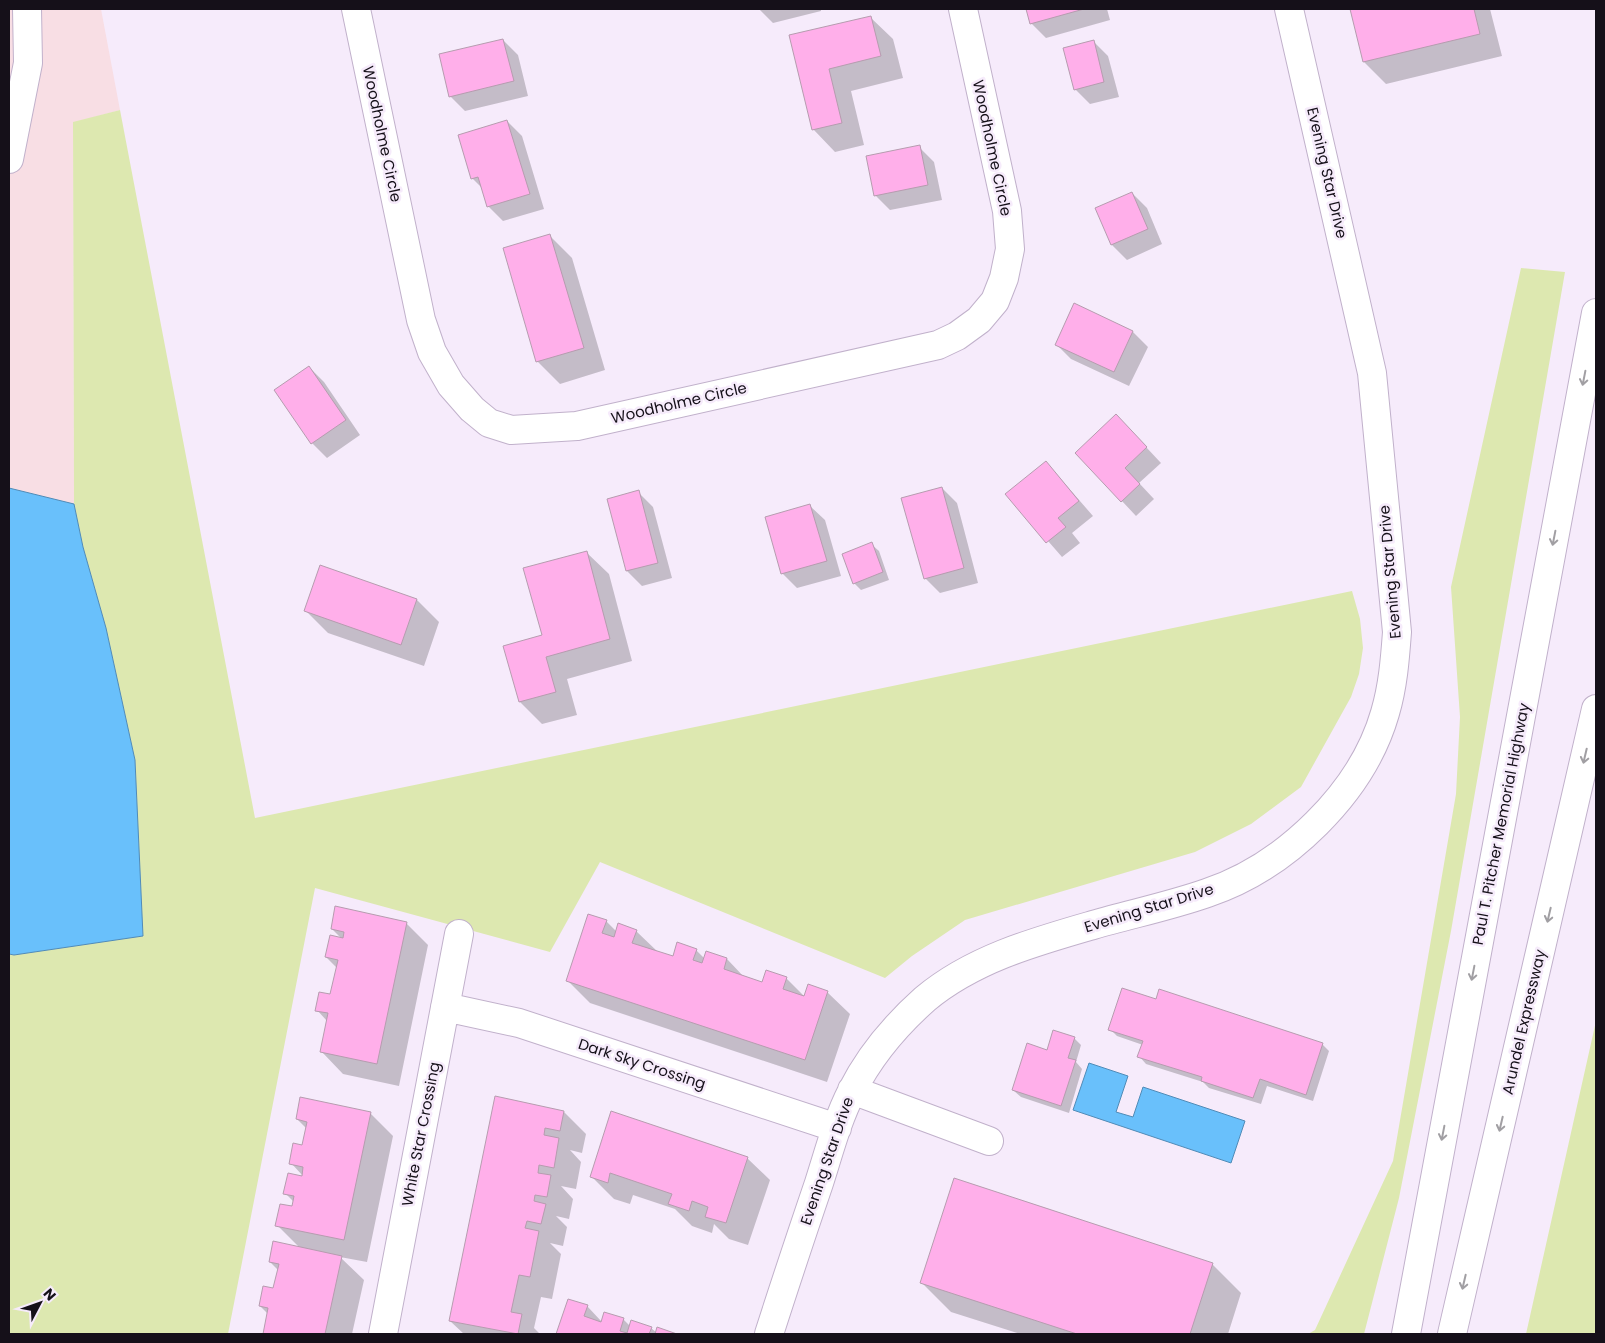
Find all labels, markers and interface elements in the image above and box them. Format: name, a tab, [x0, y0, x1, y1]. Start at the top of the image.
street label: Woodholme Circle	[358, 64, 407, 204]
street label: Woodholme Circle	[968, 78, 1017, 218]
street label: Evening Star Drive	[1302, 105, 1353, 241]
one-way arrow	[1579, 370, 1589, 386]
street label: Woodholme Circle	[609, 377, 749, 428]
street label: Evening Star Drive	[1373, 504, 1406, 640]
one-way arrow	[1549, 530, 1559, 546]
street label: Paul T. Pitcher Memorial Highway	[1467, 701, 1534, 947]
one-way arrow	[1580, 748, 1589, 764]
street label: Evening Star Drive	[1082, 878, 1216, 937]
one-way arrow	[1544, 906, 1553, 922]
street label: Arundel Expressway	[1497, 947, 1551, 1097]
one-way arrow	[1468, 965, 1478, 981]
street label: Dark Sky Crossing	[576, 1033, 709, 1094]
street label: White Star Crossing	[396, 1060, 445, 1208]
street label: Evening Star Drive	[795, 1094, 858, 1228]
one-way arrow	[1496, 1116, 1505, 1132]
one-way arrow	[1438, 1124, 1448, 1140]
one-way arrow	[1459, 1274, 1468, 1290]
north arrow	[15, 1278, 65, 1328]
text: N	[39, 1284, 61, 1305]

